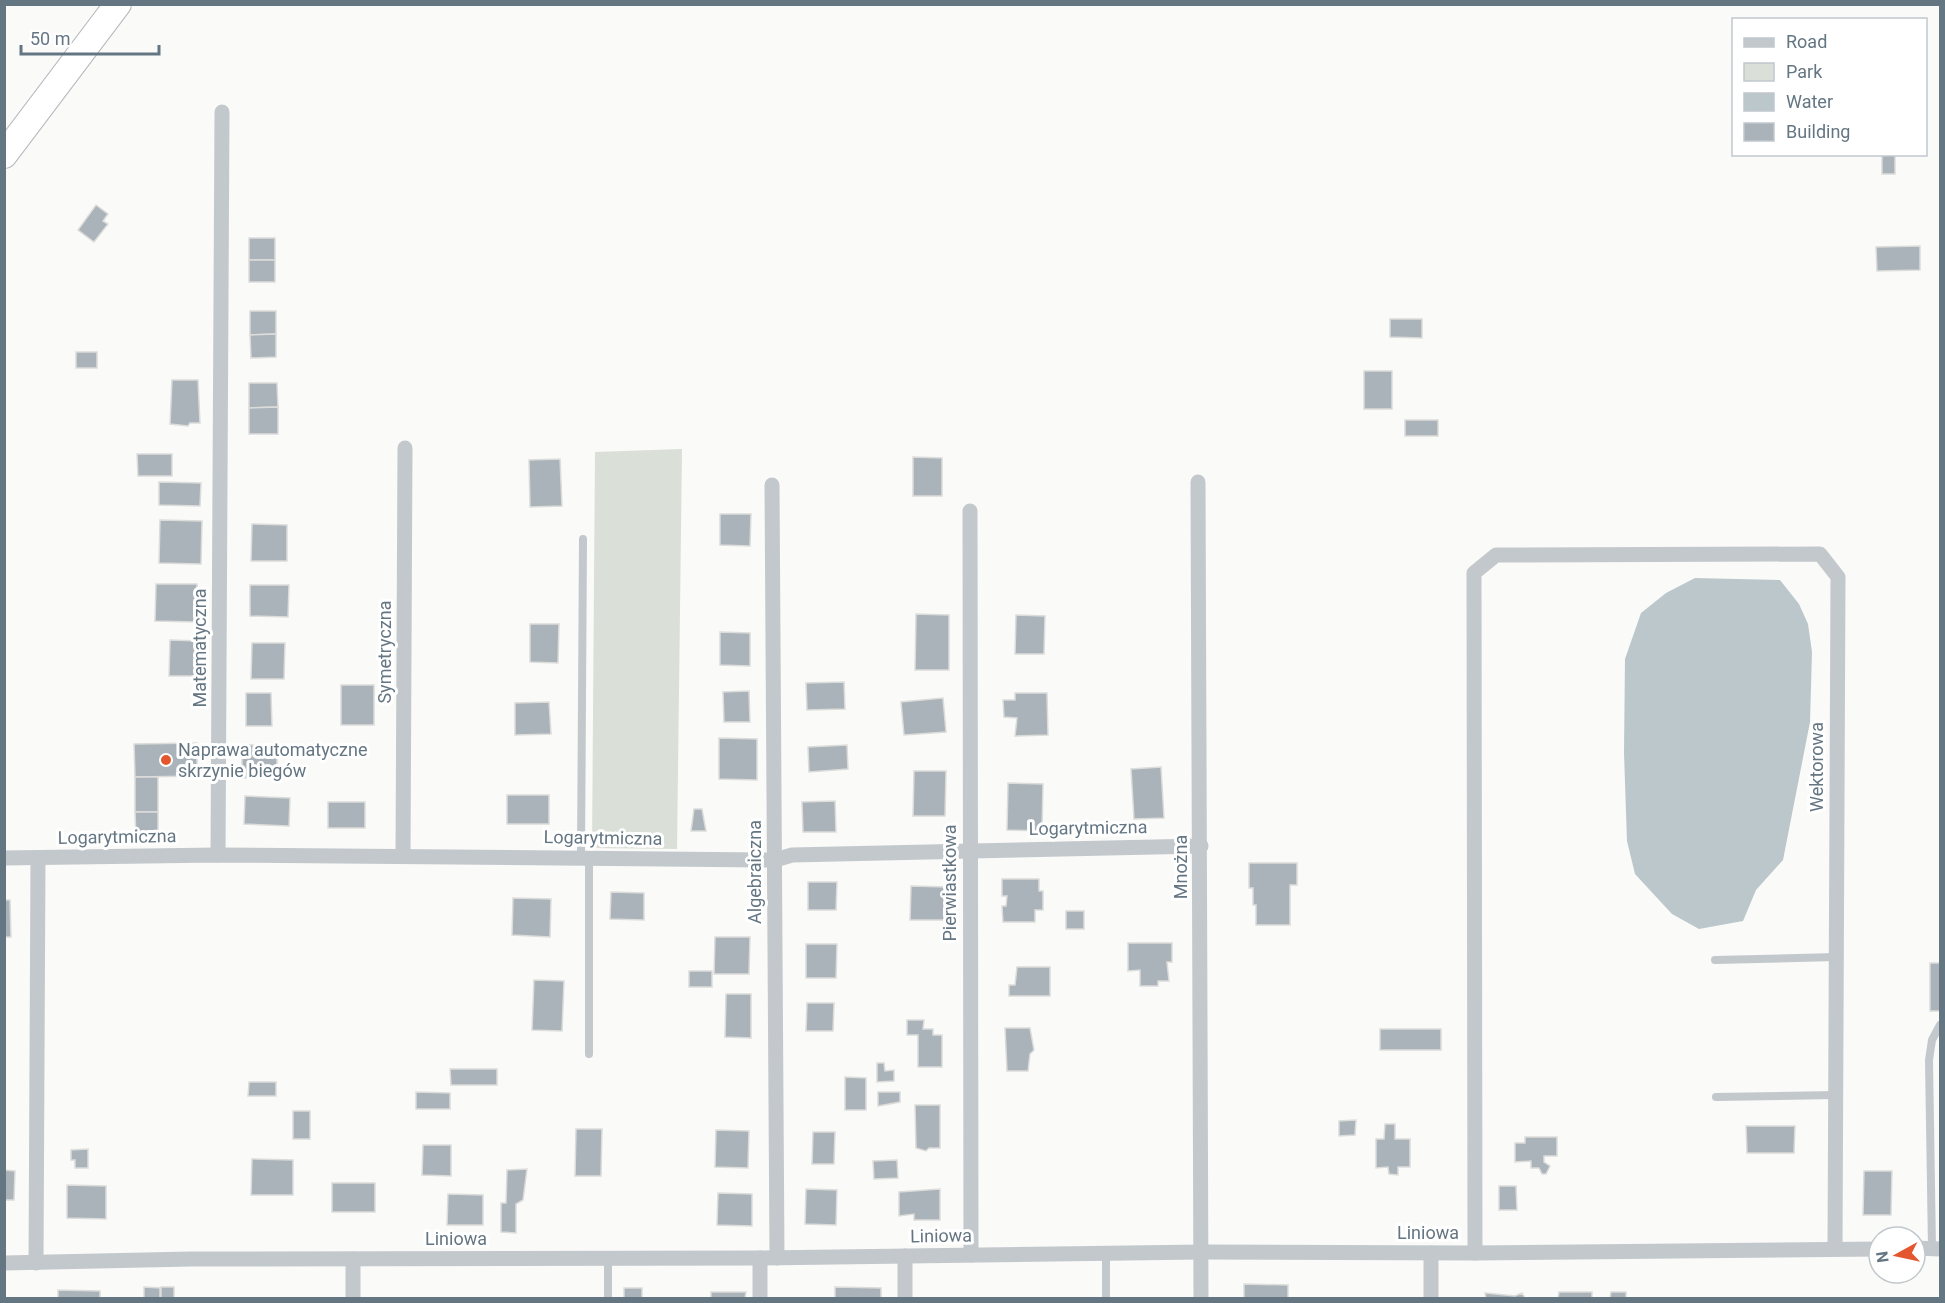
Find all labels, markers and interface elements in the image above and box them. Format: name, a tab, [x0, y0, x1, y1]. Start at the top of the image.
scale bar	[21, 18, 159, 56]
legend	[1732, 18, 1927, 156]
text: 50 m	[30, 28, 70, 49]
text: Road	[1786, 31, 1827, 52]
text: Park	[1786, 61, 1823, 82]
text: Water	[1786, 91, 1833, 112]
text: Building	[1786, 121, 1850, 142]
street label: Matematyczna	[189, 589, 210, 707]
street label: Symetryczna	[374, 600, 395, 704]
street label: Wektorowa	[1806, 722, 1827, 812]
place label: Naprawa automatyczne skrzynie biegów	[178, 739, 367, 781]
marker: Naprawa automatyczne skrzynie biegów	[159, 753, 173, 767]
street label: Logarytmiczna	[1028, 816, 1148, 839]
street label: Algebraiczna	[744, 820, 765, 924]
street label: Pierwiastkowa	[939, 824, 960, 942]
street label: Logarytmiczna	[57, 825, 177, 848]
street label: Logarytmiczna	[543, 826, 663, 849]
street label: Mnożna	[1170, 835, 1191, 899]
street label: Liniowa	[1397, 1222, 1459, 1243]
street label: Liniowa	[910, 1224, 972, 1247]
north arrow	[1867, 1225, 1927, 1285]
street label: Liniowa	[425, 1228, 487, 1249]
text: N	[1872, 1250, 1893, 1264]

